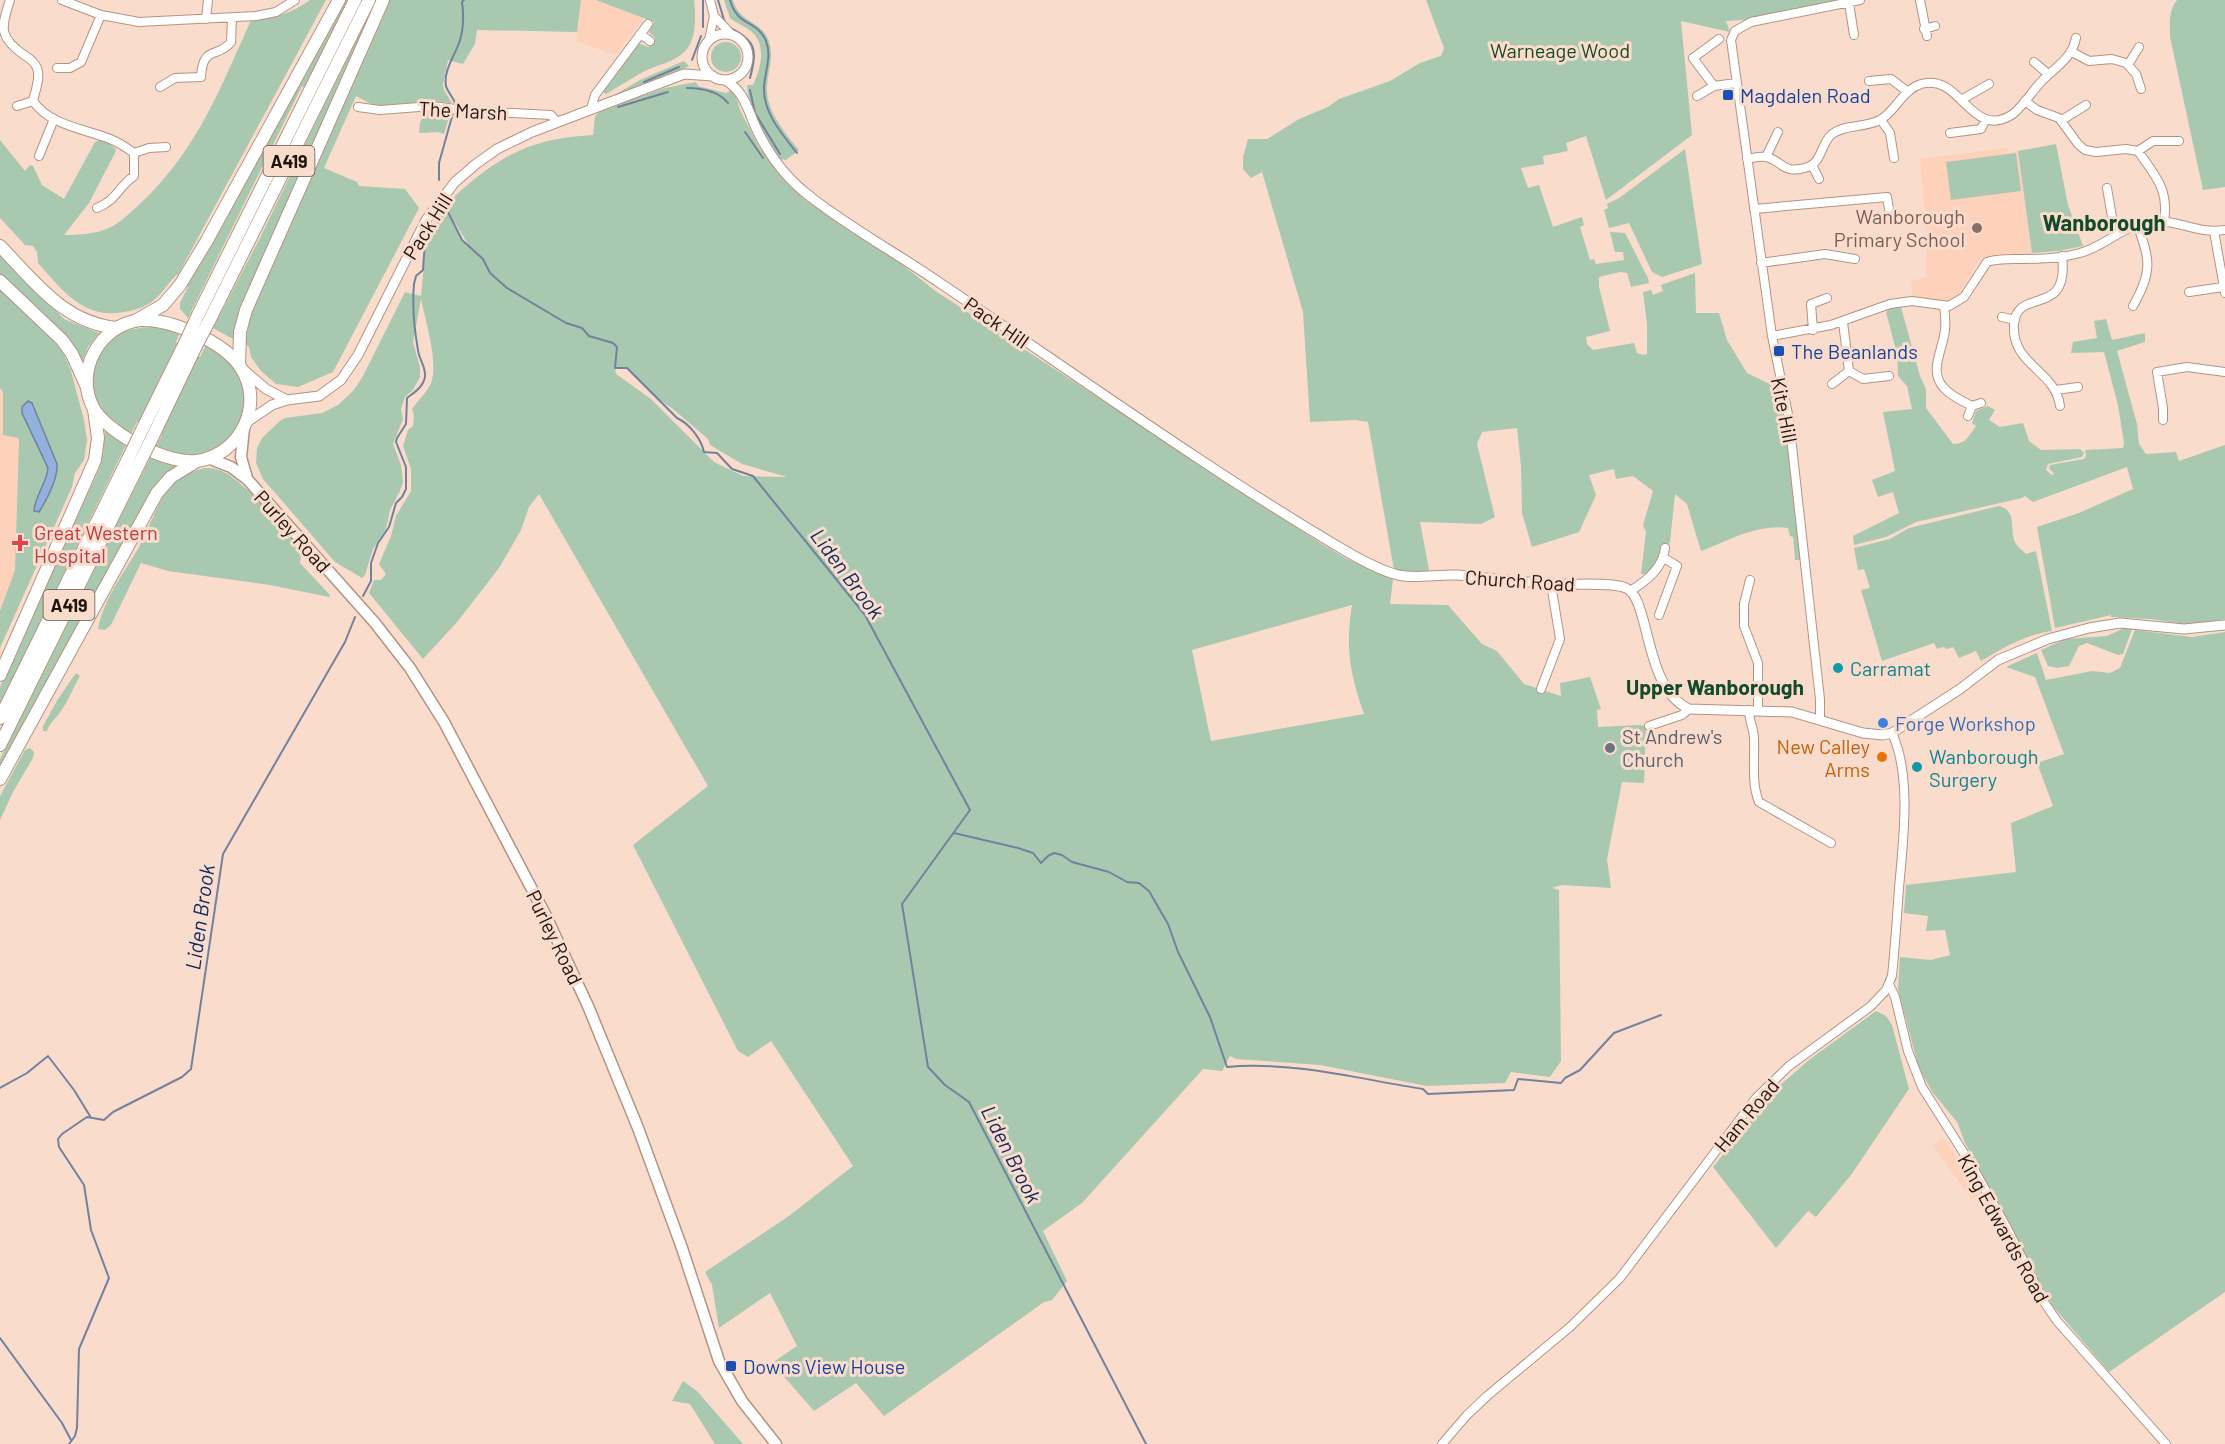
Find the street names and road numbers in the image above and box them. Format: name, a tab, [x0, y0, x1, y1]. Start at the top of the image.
street label: The Marsh	[418, 96, 508, 124]
road number: A419	[264, 146, 314, 176]
street label: Pack Hill	[397, 188, 457, 264]
street label: Pack Hill	[960, 291, 1034, 353]
street label: Kite Hill	[1767, 375, 1803, 445]
street label: Purley Road	[250, 485, 336, 577]
street label: Church Road	[1464, 564, 1576, 596]
road number: A419	[44, 590, 94, 620]
street label: Purley Road	[522, 886, 588, 988]
street label: Ham Road	[1709, 1074, 1783, 1156]
street label: King Edwards Road	[1953, 1150, 2055, 1306]

